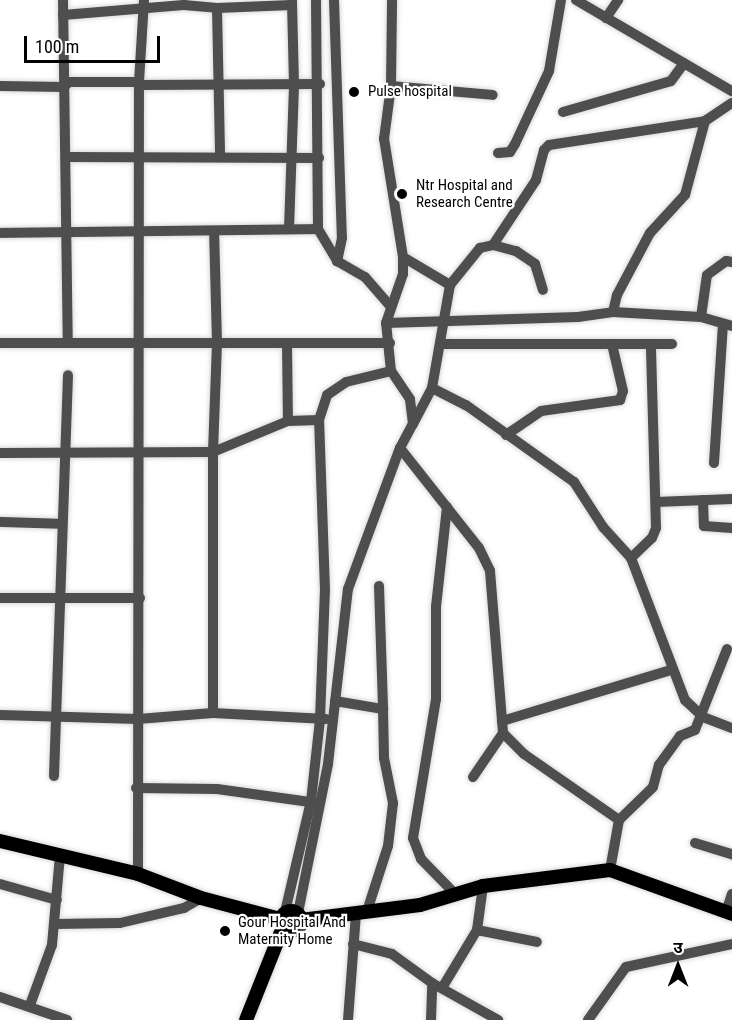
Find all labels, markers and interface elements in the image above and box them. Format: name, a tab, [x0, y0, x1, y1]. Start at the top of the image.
scale bar	[27, 24, 164, 62]
text: 100 m	[35, 36, 79, 57]
marker: Pulse hospital	[345, 83, 363, 101]
place label: Pulse hospital	[368, 83, 452, 101]
place label: Ntr Hospital and Research Centre	[416, 176, 513, 211]
marker: Ntr Hospital and Research Centre	[393, 185, 411, 203]
place label: Gour Hospital And Maternity Home	[238, 913, 346, 948]
marker: Gour Hospital And Maternity Home	[216, 922, 234, 940]
north arrow	[648, 936, 708, 996]
text: उ	[673, 938, 683, 957]

